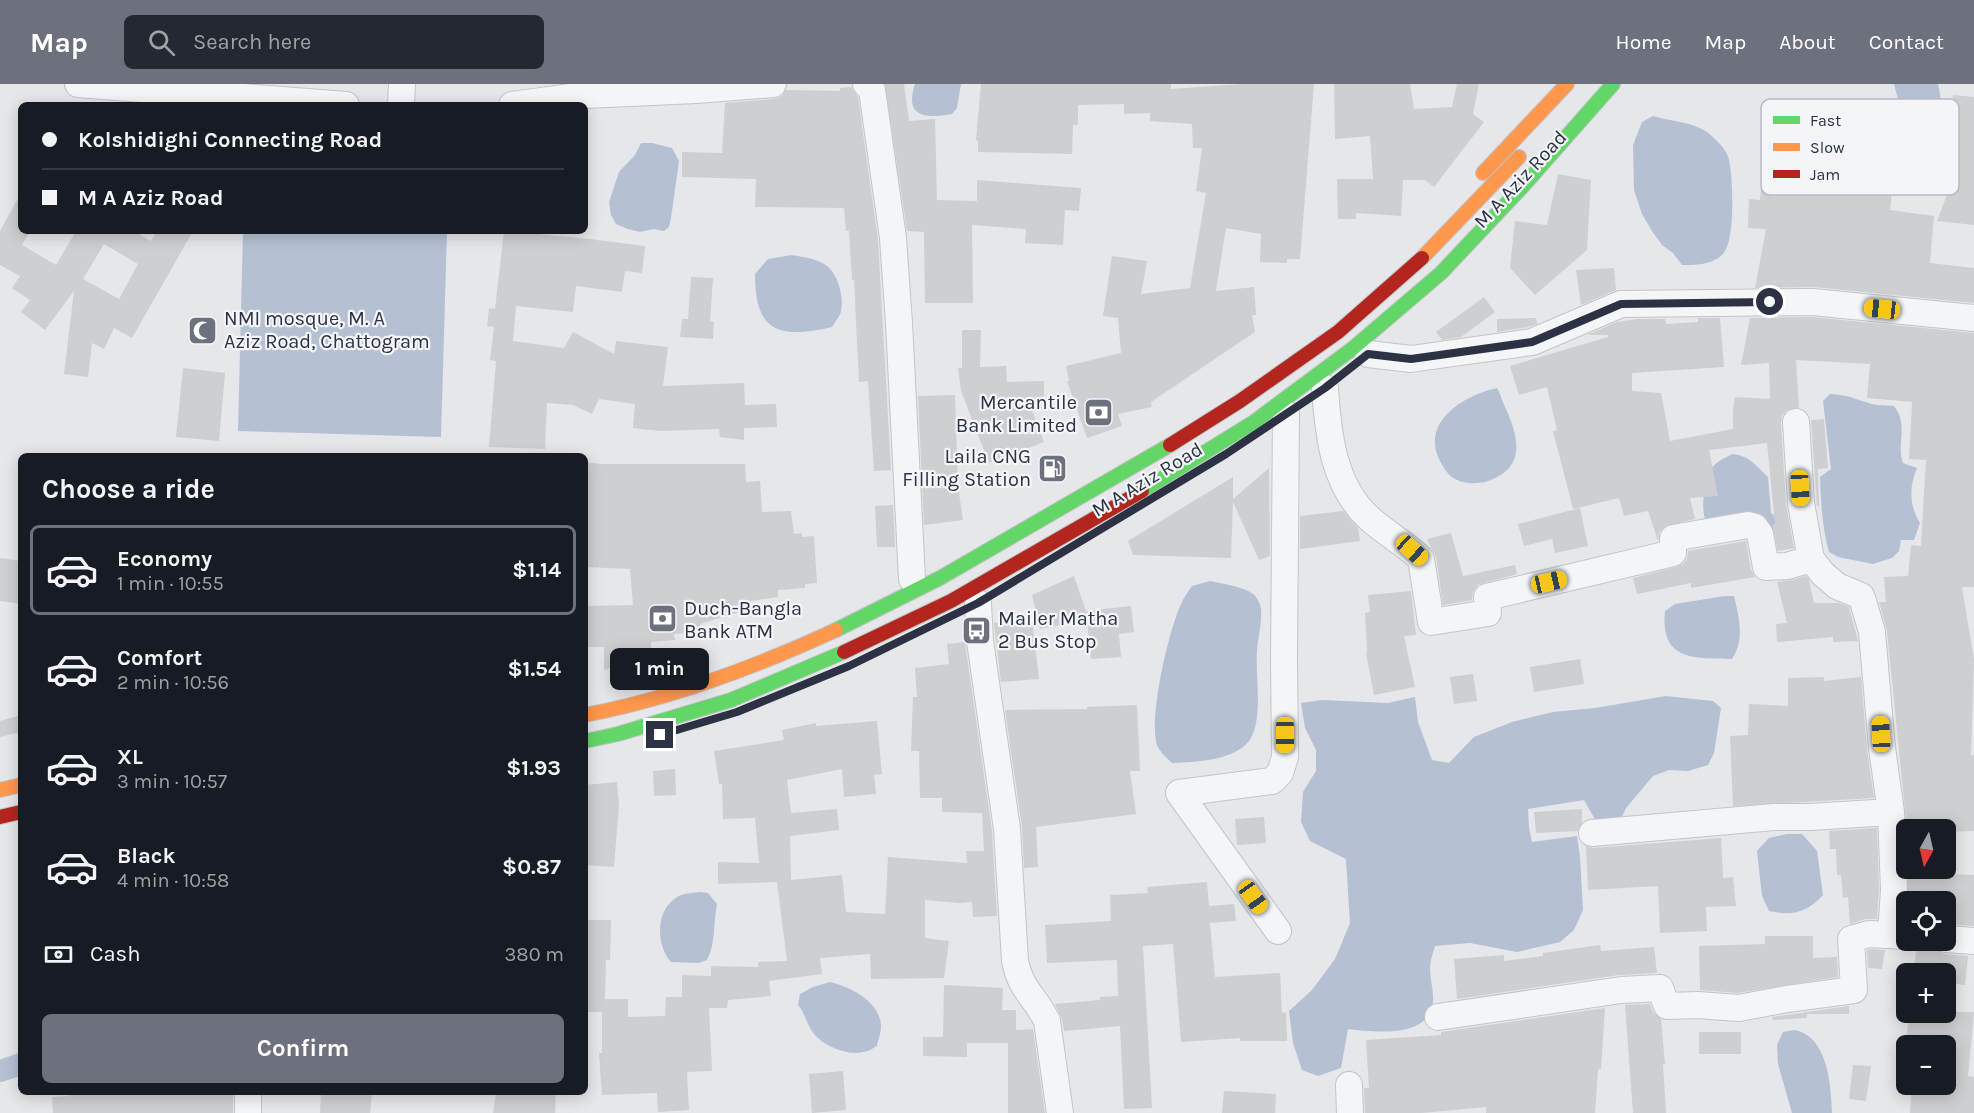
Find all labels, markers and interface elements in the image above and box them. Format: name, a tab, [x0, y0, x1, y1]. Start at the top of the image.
search box	[124, 15, 544, 69]
text: Map	[30, 26, 88, 59]
icon: search	[145, 26, 178, 59]
text: Search here	[193, 29, 311, 55]
text: Home	[1616, 30, 1672, 54]
text: Map	[1705, 30, 1746, 54]
text: About	[1779, 30, 1836, 54]
text: Contact	[1869, 30, 1944, 54]
legend	[1761, 99, 1959, 195]
text: Fast	[1810, 111, 1841, 130]
street label: M A Aziz Road	[1469, 126, 1571, 233]
text: Kolshidighi Connecting Road	[78, 127, 382, 153]
text: Slow	[1810, 138, 1845, 157]
text: Jam	[1810, 165, 1840, 184]
text: M A Aziz Road	[78, 185, 223, 211]
route start	[1756, 288, 1783, 315]
car	[1863, 298, 1901, 320]
place label: NMI mosque, M. A Aziz Road, Chattogram	[224, 307, 430, 353]
mosque icon: NMI mosque, M. A Aziz Road, Chattogram	[187, 314, 219, 346]
place label: Mercantile Bank Limited	[956, 391, 1077, 437]
bank icon: Mercantile Bank Limited	[1082, 397, 1114, 429]
street label: M A Aziz Road	[1088, 437, 1207, 522]
place label: Laila CNG Filling Station	[902, 445, 1031, 491]
fuel station icon: Laila CNG Filling Station	[1036, 452, 1068, 484]
car	[1790, 470, 1810, 506]
text: Choose a ride	[42, 473, 215, 505]
car	[1393, 531, 1431, 569]
icon: car	[45, 543, 99, 597]
text: Economy	[117, 546, 212, 572]
text: $1.14	[512, 557, 561, 583]
car	[1529, 569, 1569, 595]
text: 1 min · 10:55	[117, 572, 224, 595]
place label: Duch-Bangla Bank ATM	[684, 597, 802, 643]
bank icon: Duch-Bangla Bank ATM	[647, 603, 679, 635]
place label: Mailer Matha 2 Bus Stop	[998, 607, 1118, 653]
bus stop icon: Mailer Matha 2 Bus Stop	[961, 614, 993, 646]
icon: car	[45, 642, 99, 696]
text: Comfort	[117, 645, 202, 671]
callout: 1 min	[610, 648, 710, 690]
text: $1.54	[507, 656, 561, 682]
text: 1 min	[634, 657, 685, 680]
text: 2 min · 10:56	[117, 671, 229, 694]
car	[1871, 716, 1891, 752]
car	[1276, 717, 1294, 753]
route end	[646, 721, 673, 748]
icon: car	[45, 741, 99, 795]
text: XL	[117, 744, 143, 770]
text: $1.93	[506, 755, 561, 781]
text: 3 min · 10:57	[117, 770, 227, 793]
north arrow	[1896, 819, 1956, 879]
map controls	[1896, 819, 1956, 1095]
icon: car	[45, 840, 99, 894]
text: Black	[117, 843, 176, 869]
text: $0.87	[502, 854, 561, 880]
text: 4 min · 10:58	[117, 869, 229, 892]
car	[1235, 877, 1271, 917]
button: locate	[1896, 891, 1956, 951]
icon: cash	[42, 938, 75, 971]
text: Cash	[90, 941, 140, 967]
text: 380 m	[505, 943, 564, 966]
button: +	[1896, 963, 1956, 1023]
button: Confirm	[42, 1014, 564, 1083]
button: −	[1896, 1035, 1956, 1095]

